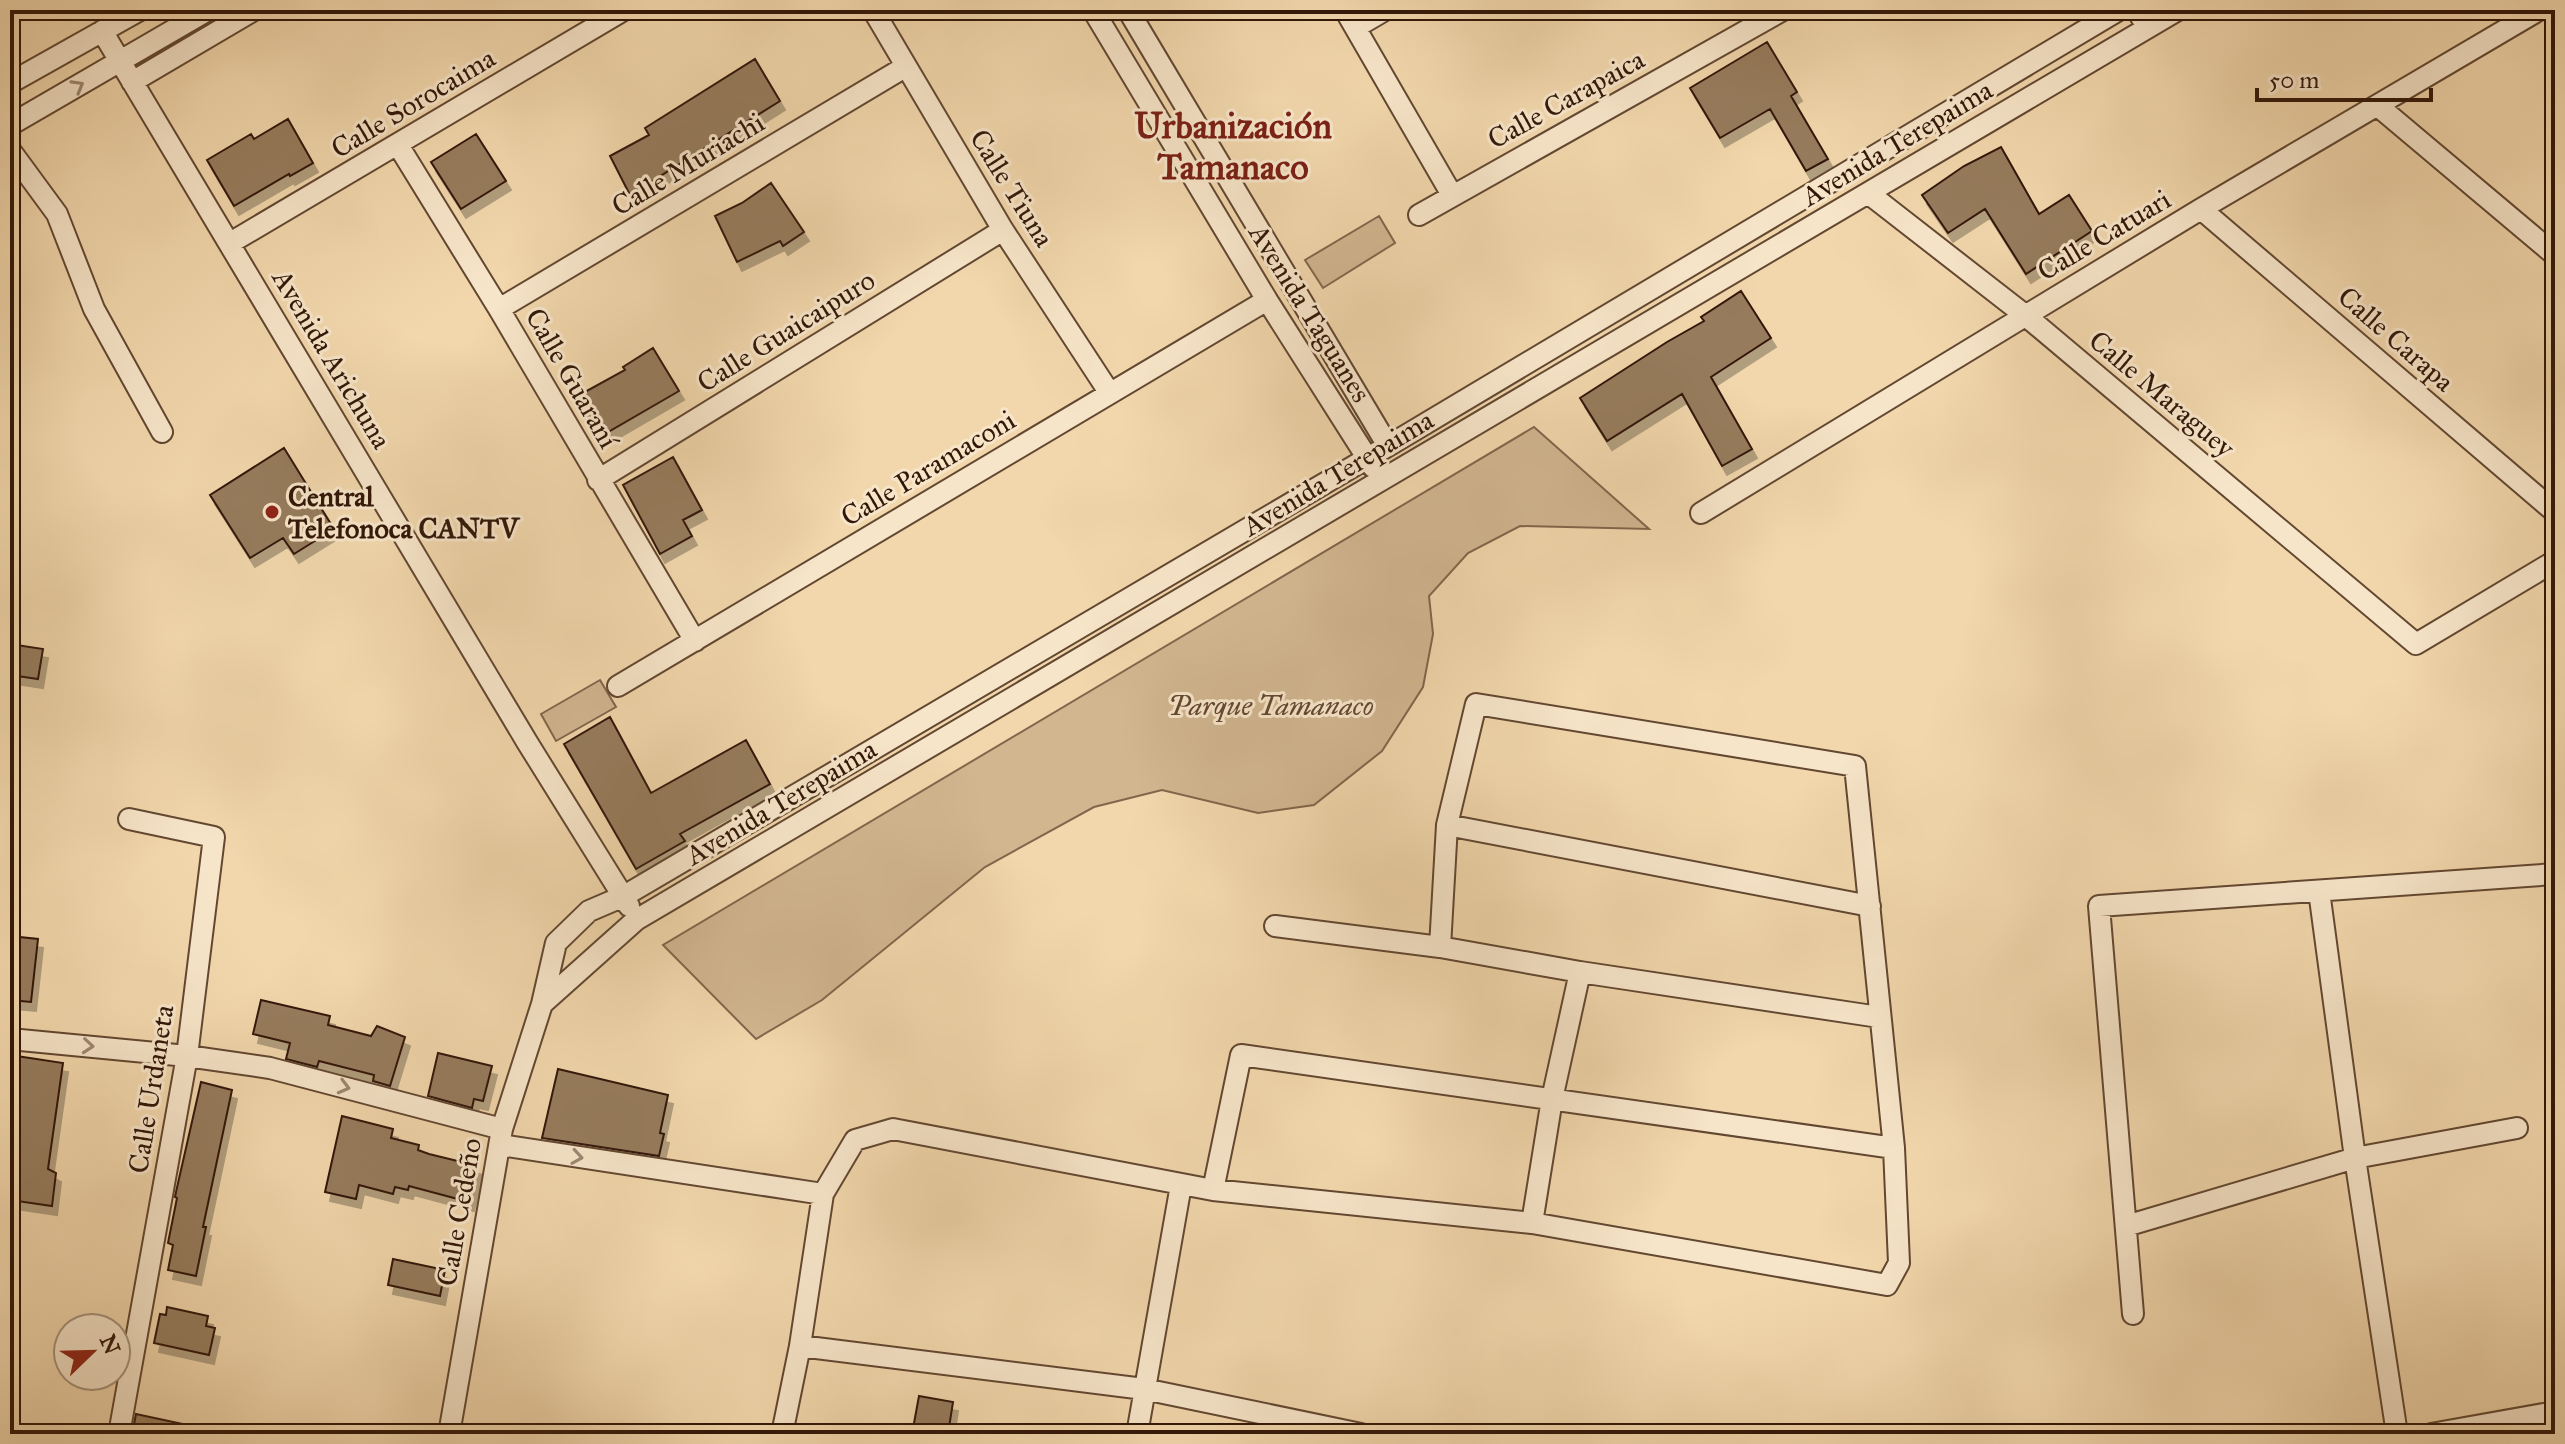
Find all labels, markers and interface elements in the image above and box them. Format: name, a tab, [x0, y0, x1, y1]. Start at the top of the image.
street label: Calle Sorocaima	[325, 40, 502, 166]
street label: Calle Carapaica	[1481, 41, 1651, 156]
scale bar	[2257, 52, 2431, 102]
text: 50 m	[2269, 65, 2319, 95]
street label: Avenida Terepaima	[1794, 72, 1999, 214]
one-way arrow	[69, 80, 83, 96]
street label: Calle Muriachi	[605, 104, 771, 223]
district label: Urbanización Tamanaco	[1134, 104, 1332, 189]
street label: Calle Tiuna	[962, 123, 1062, 254]
street label: Calle Catuari	[2031, 181, 2177, 288]
street label: Avenida Taguanes	[1241, 217, 1379, 409]
street label: Avenida Arichuna	[264, 262, 399, 455]
street label: Calle Guaicaipuro	[690, 262, 882, 400]
street label: Calle Carapa	[2331, 279, 2461, 399]
street label: Calle Guaraní	[518, 302, 627, 455]
street label: Calle Maraguey	[2082, 323, 2243, 466]
street label: Calle Paramaconi	[834, 402, 1022, 534]
street label: Avenida Terepaima	[1235, 402, 1440, 544]
place label: Central Telefonoca CANTV	[288, 479, 521, 546]
marker: Central Telefonoca CANTV	[263, 503, 281, 521]
park label: Parque Tamanaco	[1168, 688, 1374, 723]
street label: Avenida Terepaima	[678, 731, 883, 873]
street label: Calle Urdaneta	[120, 1002, 182, 1176]
one-way arrow	[82, 1037, 95, 1054]
one-way arrow	[336, 1078, 350, 1095]
street label: Calle Cedeño	[429, 1135, 489, 1289]
one-way arrow	[571, 1148, 584, 1165]
north arrow	[52, 1312, 132, 1392]
text: N	[94, 1331, 126, 1359]

